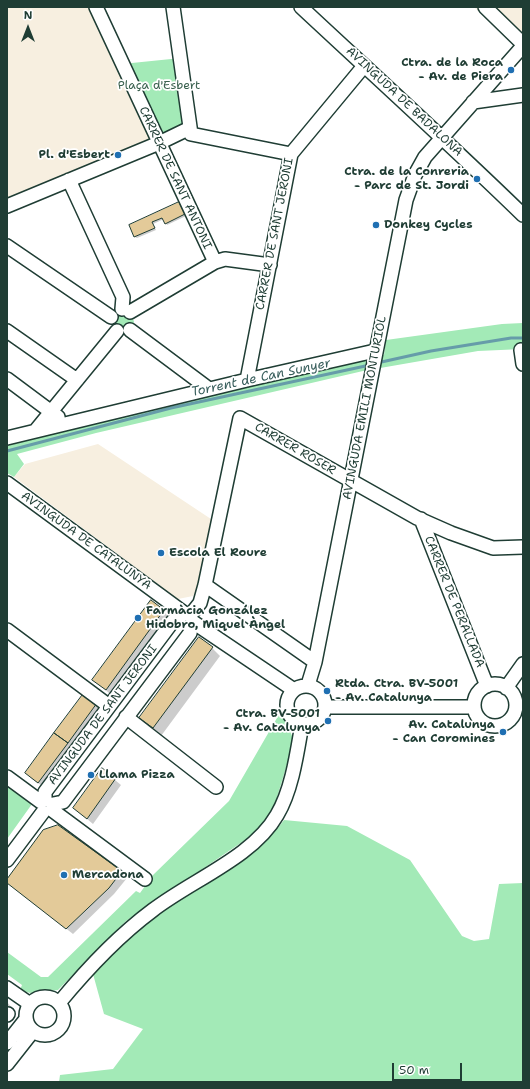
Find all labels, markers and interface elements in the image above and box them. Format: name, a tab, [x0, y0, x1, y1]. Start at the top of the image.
north arrow	[8, 8, 48, 48]
text: N	[24, 8, 32, 23]
street label: AVINGUDA DE BADALONA	[343, 44, 465, 160]
place label: Ctra. de la Roca - Av. de Piera	[401, 56, 503, 84]
marker: Ctra. de la Roca - Av. de Piera	[506, 65, 516, 75]
park label: Plaça d'Esbert	[118, 79, 200, 93]
street label: CARRER DE SANT ANTONI	[136, 104, 214, 252]
place label: Pl. d'Esbert	[38, 148, 110, 162]
marker: Pl. d'Esbert	[113, 150, 123, 160]
street label: CARRER DE SANT JERONI	[253, 157, 297, 311]
place label: Ctra. de la Conreria - Parc de St. Jordi	[344, 165, 469, 193]
marker: Ctra. de la Conreria - Parc de St. Jordi	[472, 174, 482, 184]
place label: Donkey Cycles	[384, 218, 472, 232]
marker: Donkey Cycles	[371, 220, 381, 230]
street label: AVINGUDA EMILI MONTURIOL	[340, 315, 390, 501]
water label: Torrent de Can Sunyer	[190, 356, 332, 400]
street label: CARRER ROSER	[252, 420, 338, 478]
street label: AVINGUDA DE CATALUNYA	[18, 489, 154, 593]
street label: CARRER DE PERALLADA	[421, 534, 487, 670]
place label: Escola El Roure	[169, 546, 267, 560]
marker: Escola El Roure	[156, 548, 166, 558]
place label: Farmàcia González Hidobro, Miquel Àngel	[146, 604, 285, 632]
marker: Farmàcia González Hidobro, Miquel Àngel	[133, 613, 143, 623]
street label: AVINGUDA DE SANT JERONI	[45, 642, 161, 788]
place label: Rtda. Ctra. BV-5001 - Av. Catalunya	[335, 677, 458, 705]
marker: Rtda. Ctra. BV-5001 - Av. Catalunya	[322, 686, 332, 696]
place label: Ctra. BV-5001 - Av. Catalunya	[223, 707, 320, 735]
marker: Ctra. BV-5001 - Av. Catalunya	[323, 716, 333, 726]
place label: Av. Catalunya - Can Coromines	[392, 718, 495, 746]
marker: Av. Catalunya - Can Coromines	[498, 727, 508, 737]
place label: Llama Pizza	[99, 768, 175, 782]
marker: Llama Pizza	[86, 770, 96, 780]
place label: Mercadona	[72, 868, 144, 882]
marker: Mercadona	[59, 870, 69, 880]
scale bar	[394, 1055, 464, 1081]
text: 50 m	[399, 1062, 429, 1078]

